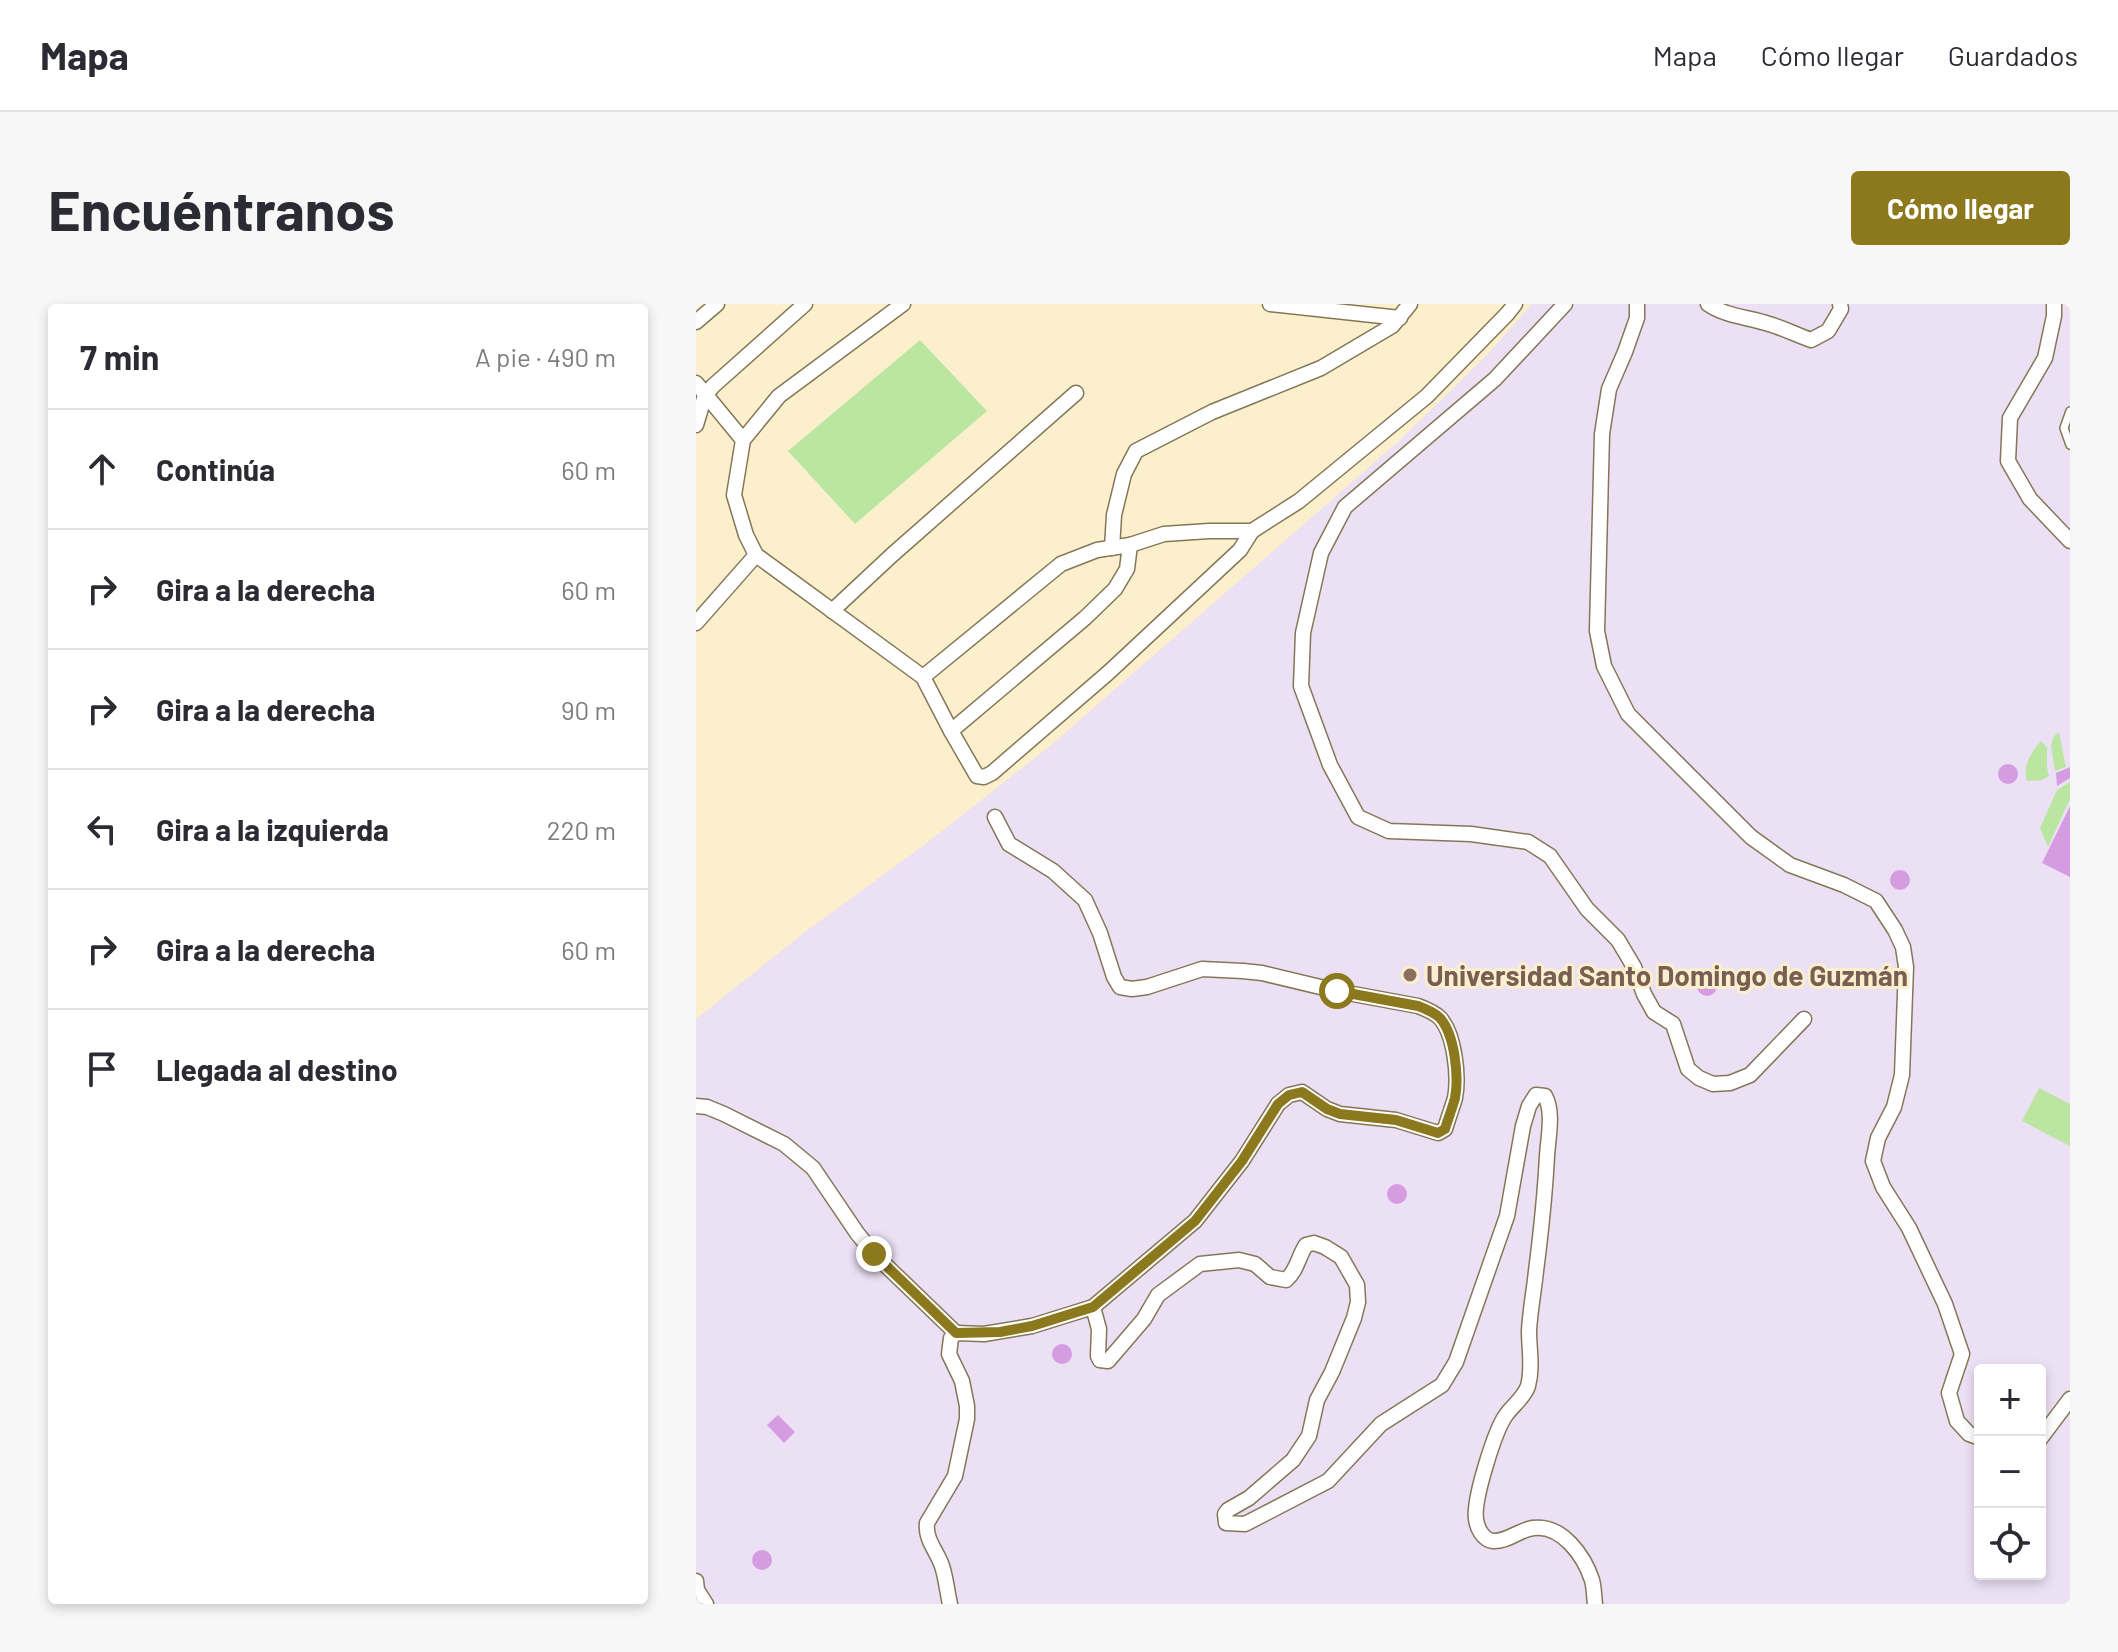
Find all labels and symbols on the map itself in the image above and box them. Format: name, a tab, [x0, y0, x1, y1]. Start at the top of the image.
place label: Universidad Santo Domingo de Guzmán	[1426, 958, 1908, 992]
marker: Universidad Santo Domingo de Guzmán	[1401, 966, 1419, 984]
route start	[1319, 973, 1355, 1009]
route end	[856, 1236, 892, 1272]

